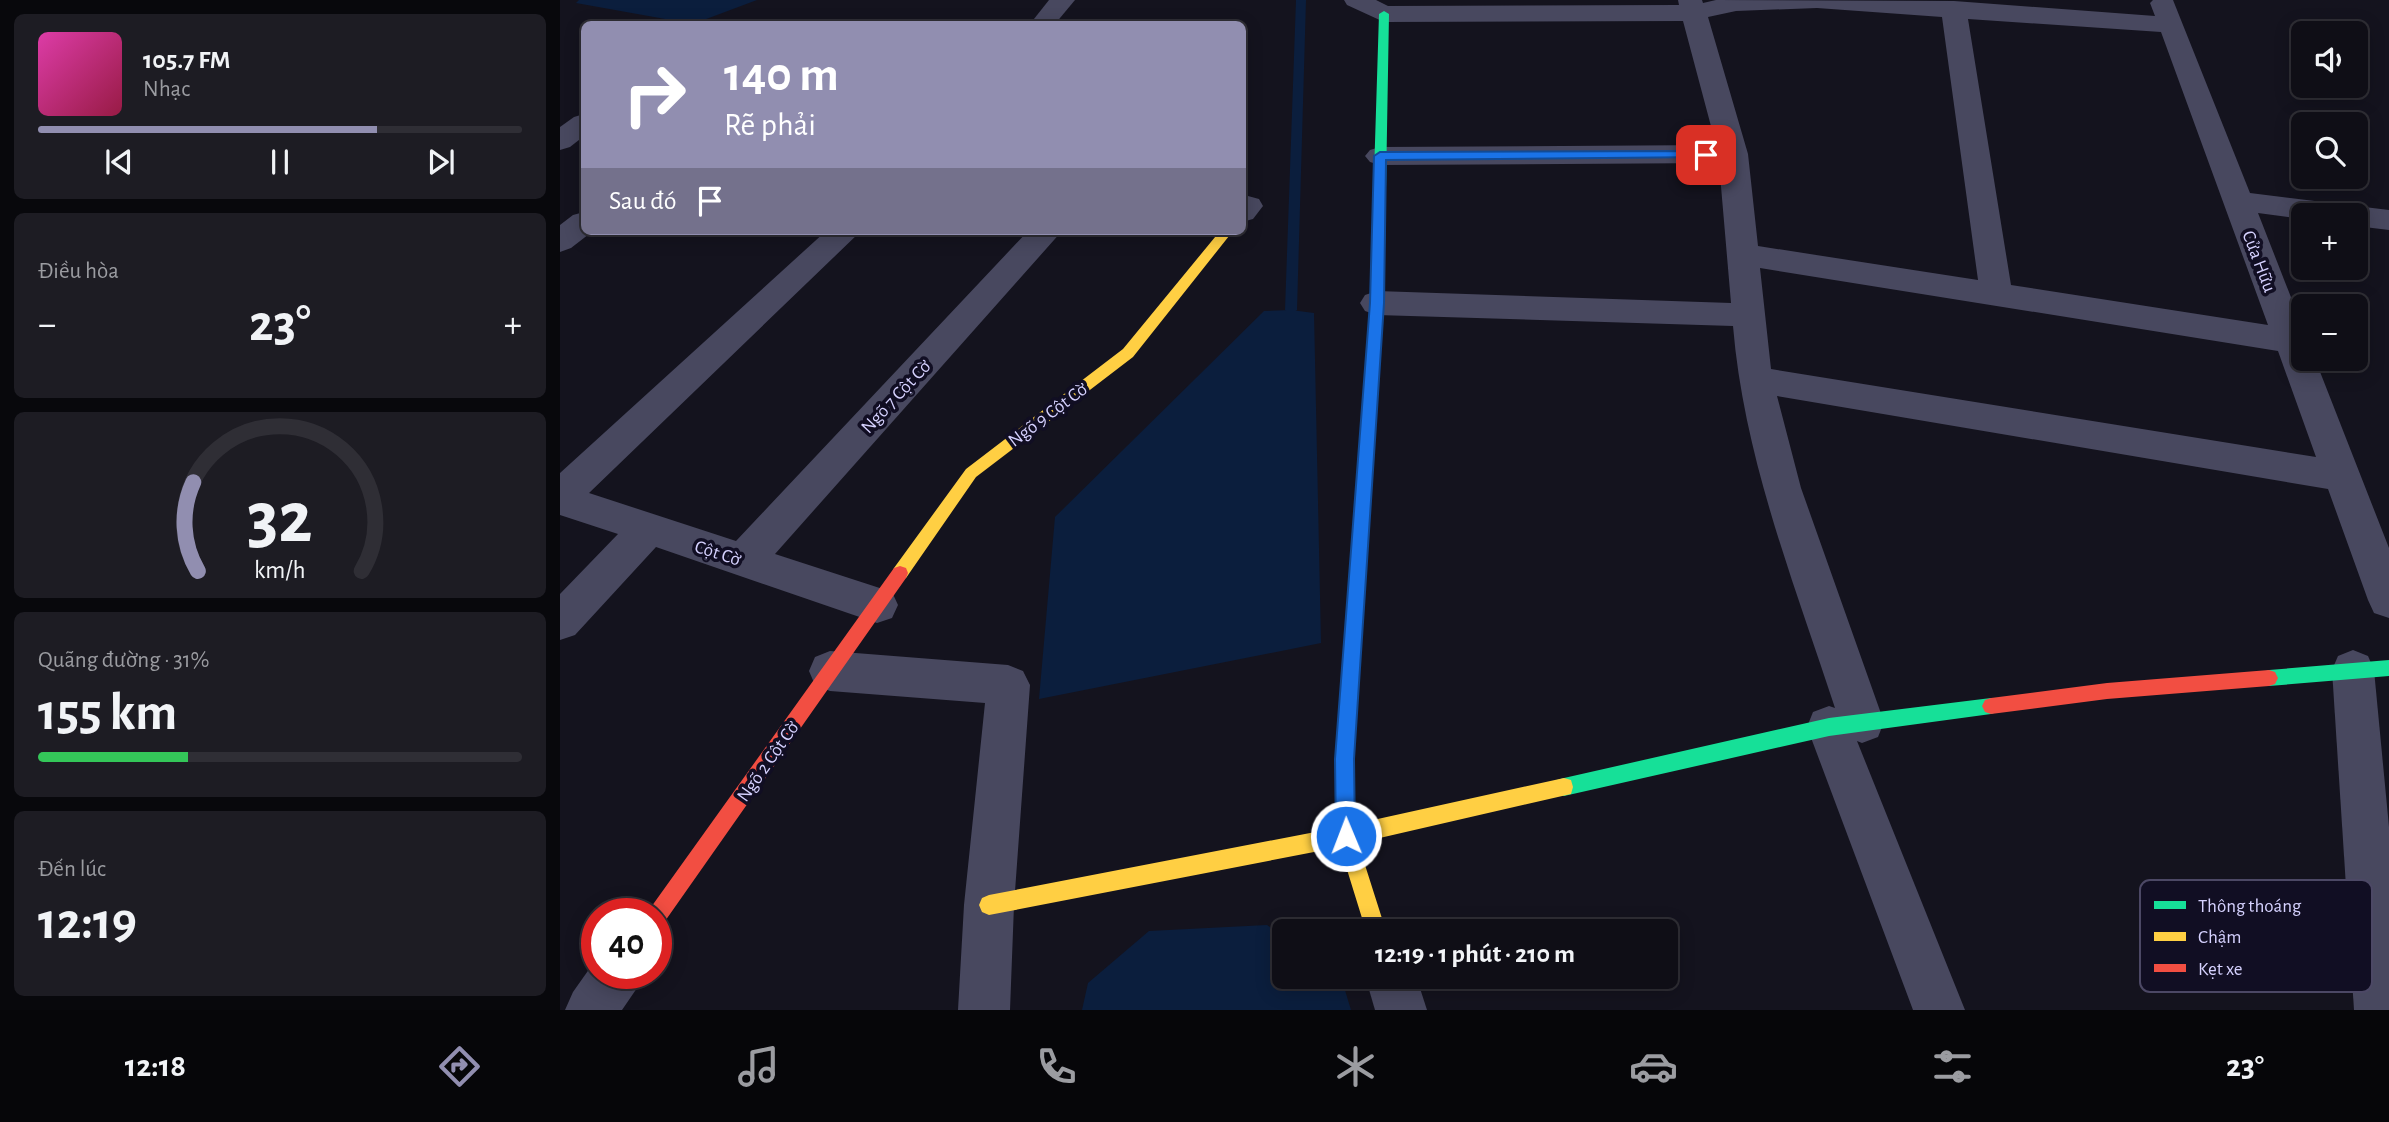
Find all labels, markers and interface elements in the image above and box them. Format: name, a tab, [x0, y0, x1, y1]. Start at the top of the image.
map controls	[2291, 21, 2368, 371]
button: sound	[2291, 21, 2368, 98]
text: 105.7 FM	[143, 47, 231, 73]
icon: right	[609, 49, 700, 140]
text: 140 m	[724, 51, 839, 100]
text: Nhạc	[143, 78, 190, 101]
text: Rẽ phải	[724, 109, 816, 141]
button: search	[2291, 112, 2368, 189]
pin	[1676, 125, 1736, 185]
icon: arrive	[1687, 136, 1725, 174]
icon: previous	[100, 143, 138, 181]
icon: pause	[261, 143, 299, 181]
icon: next	[422, 143, 460, 181]
icon: arrive	[691, 182, 729, 220]
text: Sau đó	[609, 188, 677, 214]
button: +	[2291, 203, 2368, 280]
street label: Cửa Hữu	[2238, 228, 2279, 295]
text: Điều hòa	[38, 260, 119, 283]
button: −	[2291, 294, 2368, 371]
text: 23°	[249, 298, 311, 350]
text: −	[38, 306, 56, 344]
text: +	[504, 306, 522, 344]
street label: Ngõ 7 Cột Cờ	[858, 356, 935, 437]
street label: Ngõ 9 Cột Cờ	[1005, 379, 1091, 451]
text: 32	[247, 483, 313, 556]
street label: Cột Cờ	[692, 537, 743, 570]
text: km/h	[254, 558, 306, 583]
text: Quãng đường · 31%	[38, 649, 210, 672]
text: 155 km	[38, 687, 177, 739]
street label: Ngõ 2 Cột Cờ	[734, 718, 803, 805]
position arrow	[1309, 799, 1383, 873]
text: Đến lúc	[38, 858, 106, 881]
legend	[2140, 880, 2372, 992]
text: 12:19	[38, 896, 137, 948]
text: Thông thoáng	[2198, 897, 2302, 916]
speed limit sign: 40	[581, 898, 672, 989]
text: Chậm	[2198, 928, 2242, 947]
text: 12:19 · 1 phút · 210 m	[1375, 941, 1575, 967]
text: Kẹt xe	[2198, 960, 2243, 979]
icon: directions	[435, 1042, 484, 1091]
icon: music	[734, 1042, 783, 1091]
icon: phone	[1032, 1042, 1081, 1091]
icon: climate	[1331, 1042, 1380, 1091]
icon: car	[1629, 1042, 1678, 1091]
icon: filters	[1928, 1042, 1977, 1091]
text: 12:18	[125, 1050, 186, 1082]
text: 23°	[2226, 1050, 2264, 1082]

